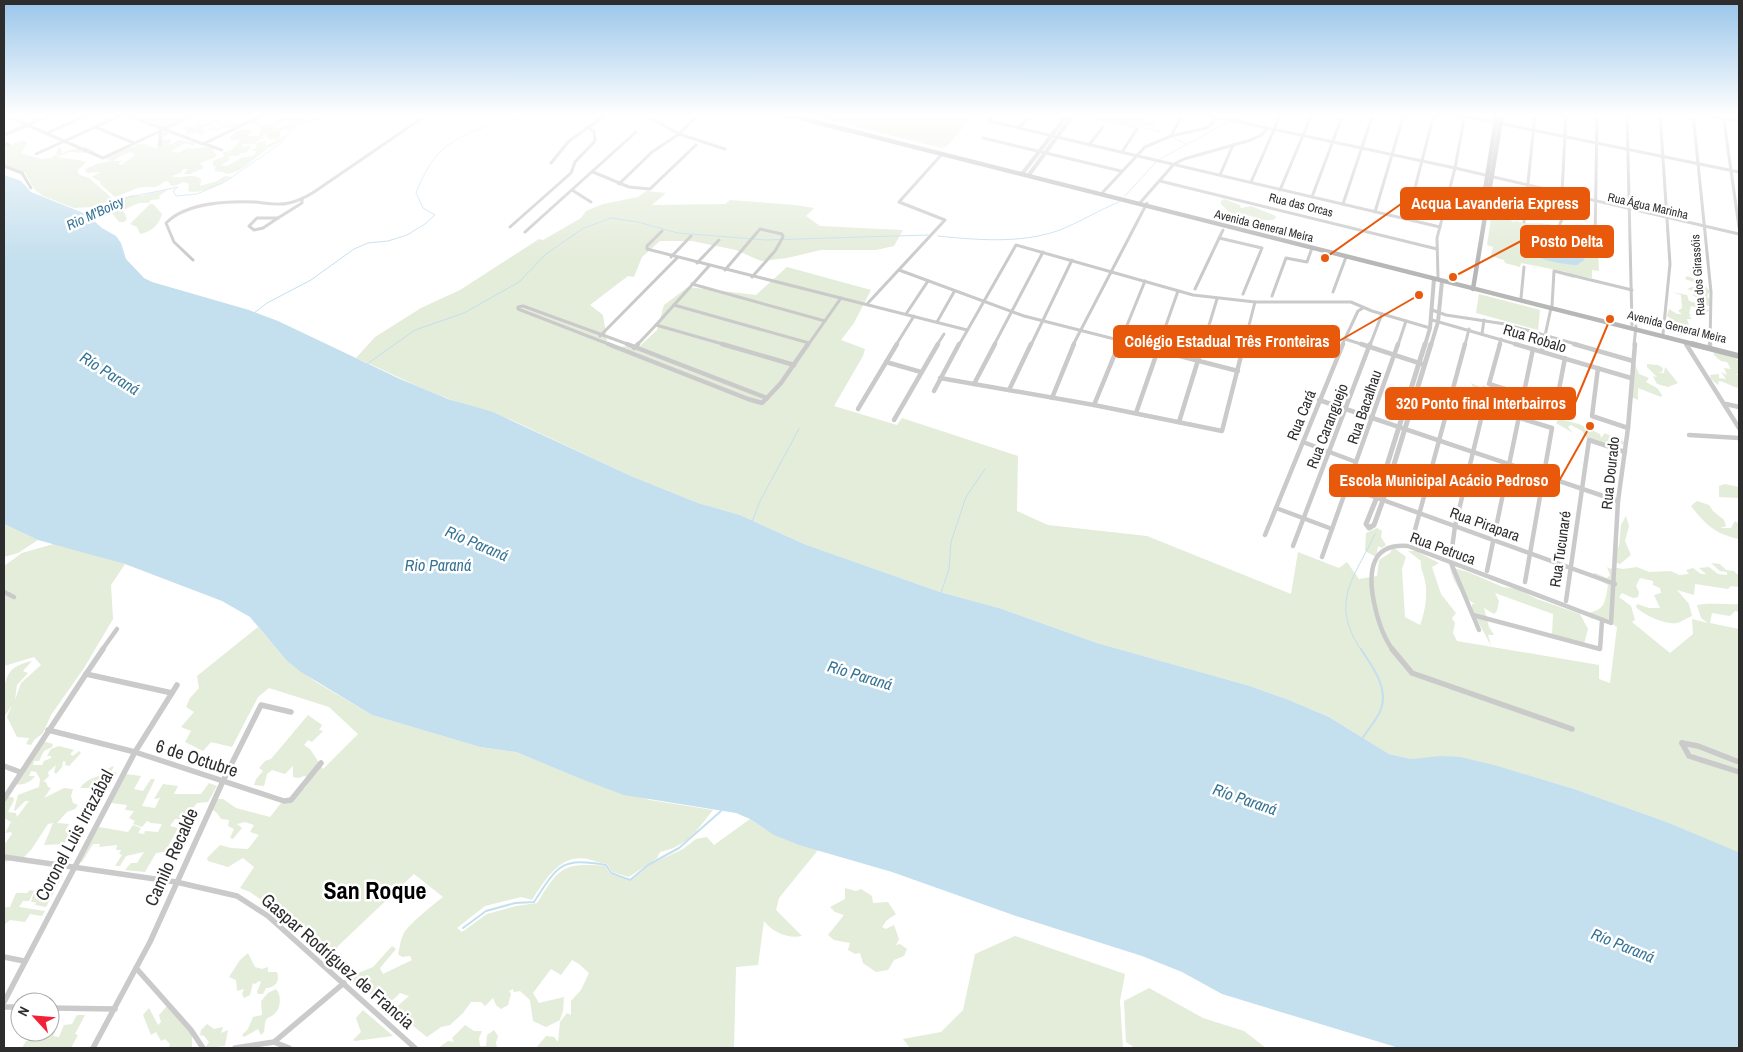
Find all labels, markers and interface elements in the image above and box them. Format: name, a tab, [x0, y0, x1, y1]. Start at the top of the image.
callout: Acqua Lavanderia Express	[1401, 188, 1589, 219]
street label: Rua das Orcas	[1267, 189, 1335, 221]
street label: Rua Água Marinha	[1606, 189, 1690, 223]
water label: Rio M'Boicy	[63, 191, 128, 234]
text: Acqua Lavanderia Express	[1411, 192, 1579, 214]
street label: Avenida General Meira	[1212, 206, 1316, 246]
callout: Posto Delta	[1521, 226, 1613, 257]
text: Posto Delta	[1531, 230, 1604, 252]
street label: Rua dos Girassóis	[1687, 234, 1709, 316]
street label: Avenida General Meira	[1625, 307, 1729, 347]
street label: Rua Robalo	[1501, 318, 1569, 358]
callout: Colégio Estadual Três Fronteiras	[1114, 326, 1339, 357]
text: Colégio Estadual Três Fronteiras	[1125, 330, 1329, 352]
water label: Río Paraná	[76, 346, 144, 400]
street label: Rua Bacalhau	[1341, 367, 1387, 447]
street label: Rua Caranguejo	[1301, 380, 1353, 472]
street label: Rua Cará	[1281, 387, 1321, 443]
callout: 320 Ponto final Interbairros	[1386, 388, 1575, 419]
text: 320 Ponto final Interbairros	[1396, 392, 1566, 414]
street label: Rua Dourado	[1596, 435, 1624, 510]
callout: Escola Municipal Acácio Pedroso	[1330, 465, 1559, 496]
text: Escola Municipal Acácio Pedroso	[1340, 469, 1548, 491]
street label: Rua Pirapara	[1447, 502, 1523, 546]
street label: Rua Tucunaré	[1544, 509, 1576, 588]
water label: Río Paraná	[442, 520, 512, 566]
street label: Rua Petruca	[1407, 526, 1479, 570]
water label: Rio Paraná	[405, 554, 471, 576]
water label: Río Paraná	[825, 655, 895, 695]
street label: 6 de Octubre	[153, 733, 241, 783]
street label: Coronel Luis Irrazábal	[29, 765, 119, 905]
water label: Río Paraná	[1210, 778, 1280, 820]
street label: Camilo Recalde	[138, 804, 204, 910]
district label: San Roque	[324, 874, 426, 906]
street label: Gaspar Rodríguez de Francia	[256, 888, 420, 1034]
water label: Río Paraná	[1588, 922, 1658, 968]
north arrow	[10, 992, 60, 1042]
text: N	[13, 1004, 33, 1019]

